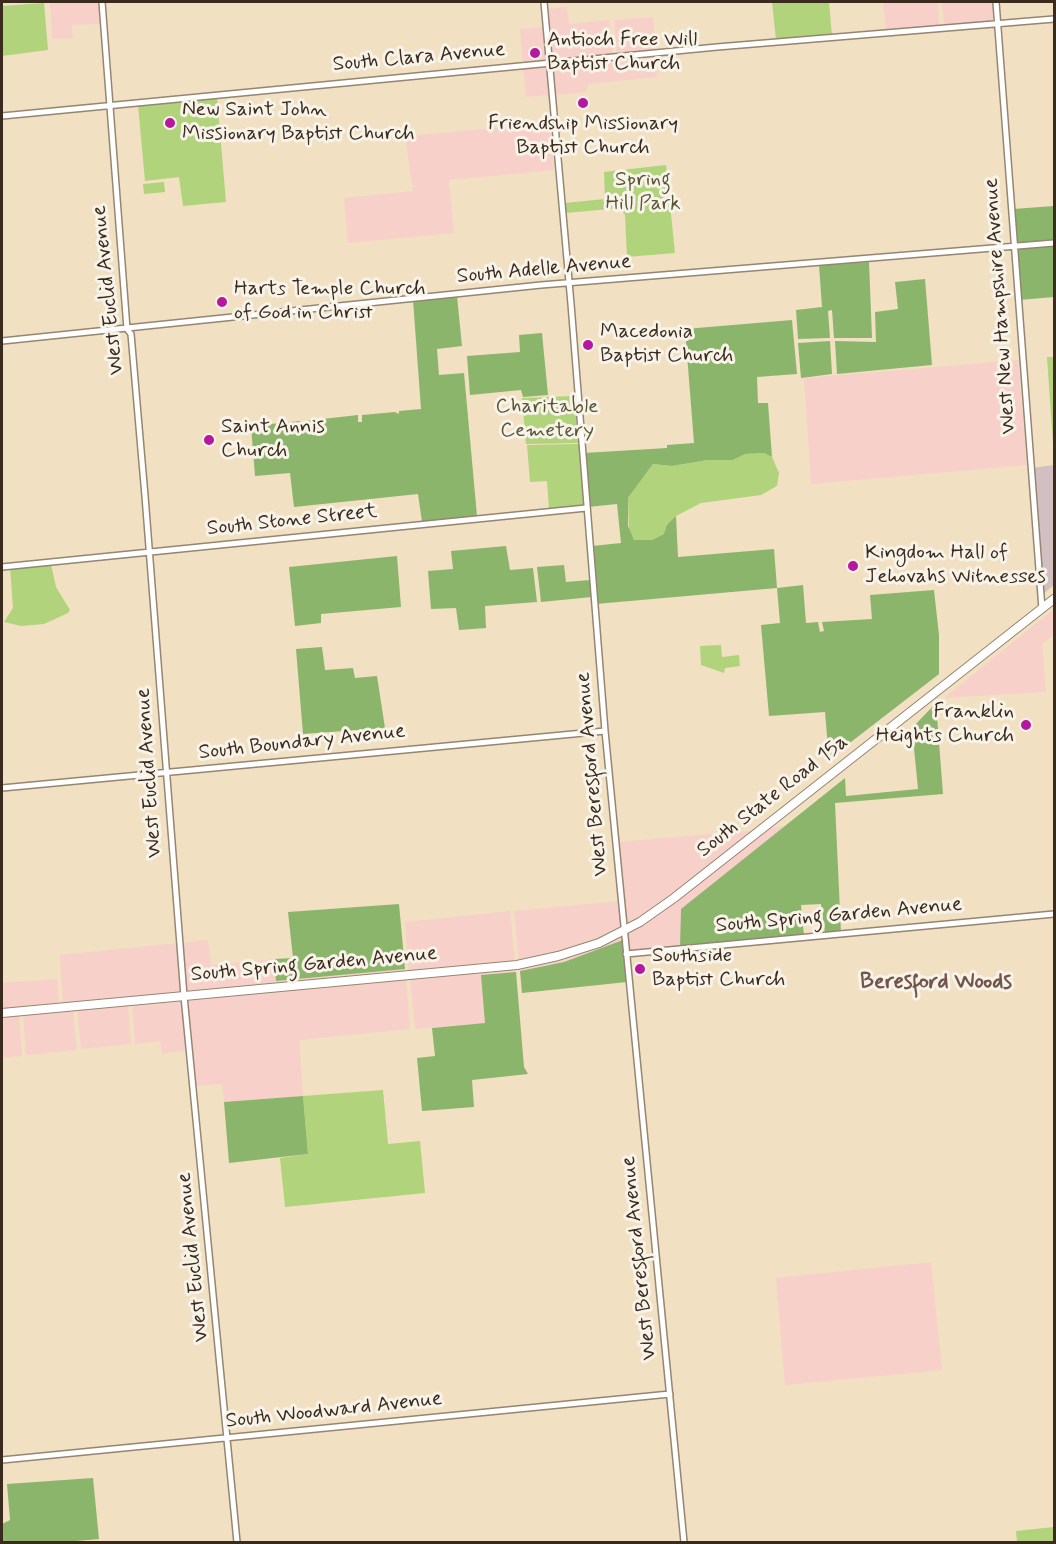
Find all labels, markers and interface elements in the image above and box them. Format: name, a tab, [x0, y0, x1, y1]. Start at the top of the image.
place label: Antioch Free Will Baptist Church	[547, 28, 697, 78]
street label: South Clara Avenue	[332, 38, 506, 78]
marker: Antioch Free Will Baptist Church	[528, 46, 542, 60]
marker: Friendship Missionary Baptist Church	[576, 96, 590, 110]
place label: New Saint John Missionary Baptist Church	[182, 98, 415, 148]
place label: Friendship Missionary Baptist Church	[488, 112, 678, 162]
marker: New Saint John Missionary Baptist Church	[163, 116, 177, 130]
park label: Spring Hill Park	[605, 168, 681, 218]
street label: West New Hampshire Avenue	[979, 177, 1023, 435]
street label: West Euclid Avenue	[88, 204, 130, 376]
street label: South Adelle Avenue	[456, 250, 632, 290]
place label: Harts Temple Church of God in Christ	[234, 277, 426, 327]
marker: Harts Temple Church of God in Christ	[215, 295, 229, 309]
place label: Macedonia Baptist Church	[600, 320, 733, 370]
marker: Macedonia Baptist Church	[581, 338, 595, 352]
park label: Charitable Cemetery	[496, 395, 598, 445]
place label: Saint Annis Church	[221, 415, 325, 465]
marker: Saint Annis Church	[202, 433, 216, 447]
street label: South Stone Street	[206, 500, 378, 542]
place label: Kingdom Hall of Jehovahs Witnesses	[865, 541, 1046, 591]
marker: Kingdom Hall of Jehovahs Witnesses	[846, 559, 860, 573]
street label: West Beresford Avenue	[572, 671, 614, 877]
street label: West Euclid Avenue	[131, 687, 169, 859]
place label: Franklin Heights Church	[876, 700, 1014, 750]
marker: Franklin Heights Church	[1019, 718, 1033, 732]
street label: South Boundary Avenue	[197, 720, 407, 766]
street label: South State Road 15a	[693, 730, 853, 864]
street label: South Spring Garden Avenue	[715, 893, 963, 939]
street label: South Spring Garden Avenue	[190, 942, 438, 988]
place label: Southside Baptist Church	[652, 944, 785, 994]
marker: Southside Baptist Church	[633, 962, 647, 976]
district label: Beresford Woods	[860, 970, 1012, 996]
street label: West Beresford Avenue	[617, 1155, 663, 1361]
street label: West Euclid Avenue	[173, 1171, 215, 1343]
street label: South Woodward Avenue	[225, 1387, 443, 1435]

